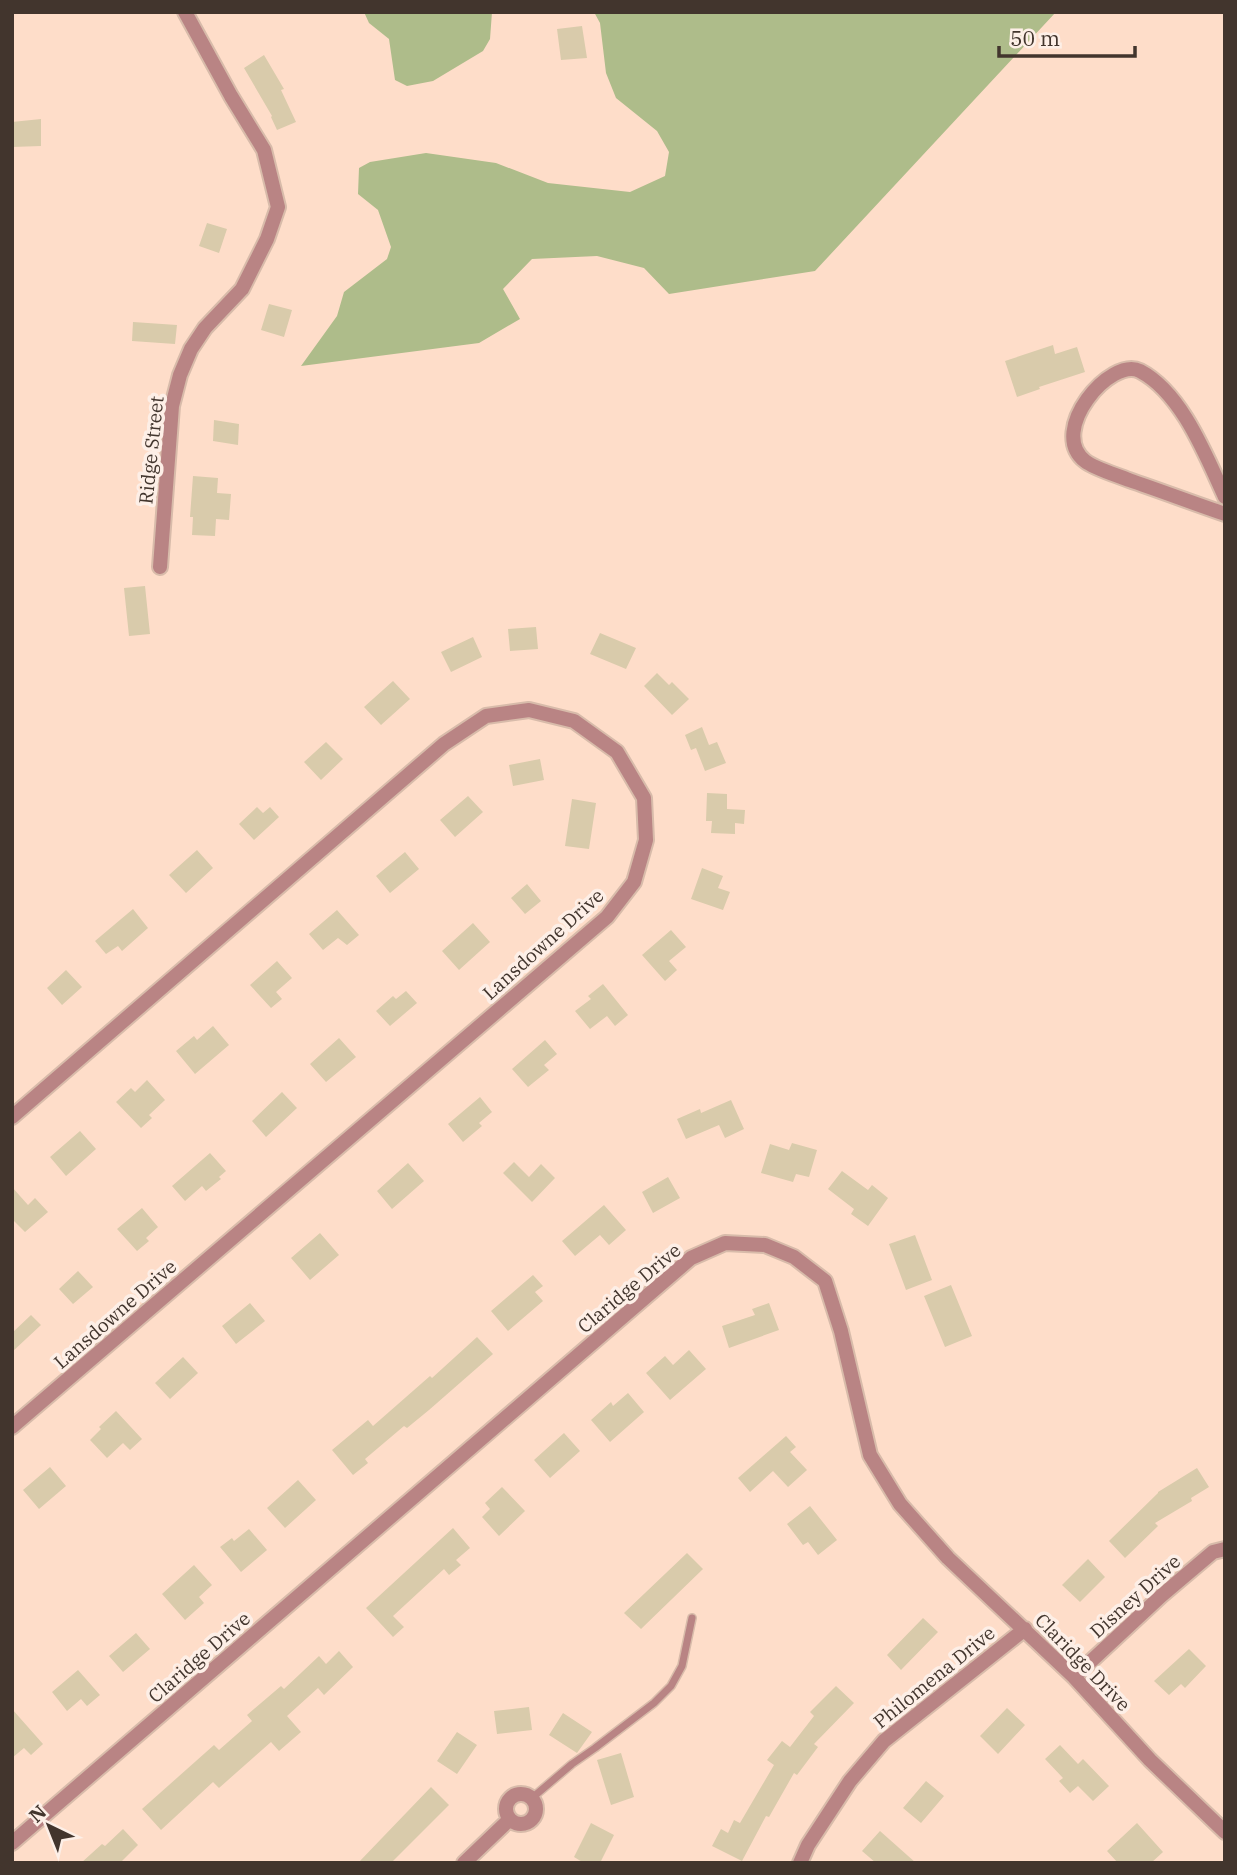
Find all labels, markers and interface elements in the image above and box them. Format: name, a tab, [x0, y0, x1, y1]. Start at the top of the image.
scale bar	[999, 14, 1136, 58]
text: 50 m	[1010, 24, 1060, 52]
street label: Ridge Street	[133, 395, 169, 505]
street label: Lansdowne Drive	[477, 883, 609, 1005]
street label: Claridge Drive	[573, 1238, 685, 1338]
street label: Lansdowne Drive	[49, 1254, 181, 1374]
street label: Disney Drive	[1085, 1549, 1185, 1643]
street label: Claridge Drive	[143, 1606, 255, 1708]
street label: Claridge Drive	[1030, 1608, 1136, 1716]
street label: Philomena Drive	[868, 1621, 1000, 1733]
north arrow	[14, 1791, 84, 1861]
text: N	[24, 1800, 51, 1827]

